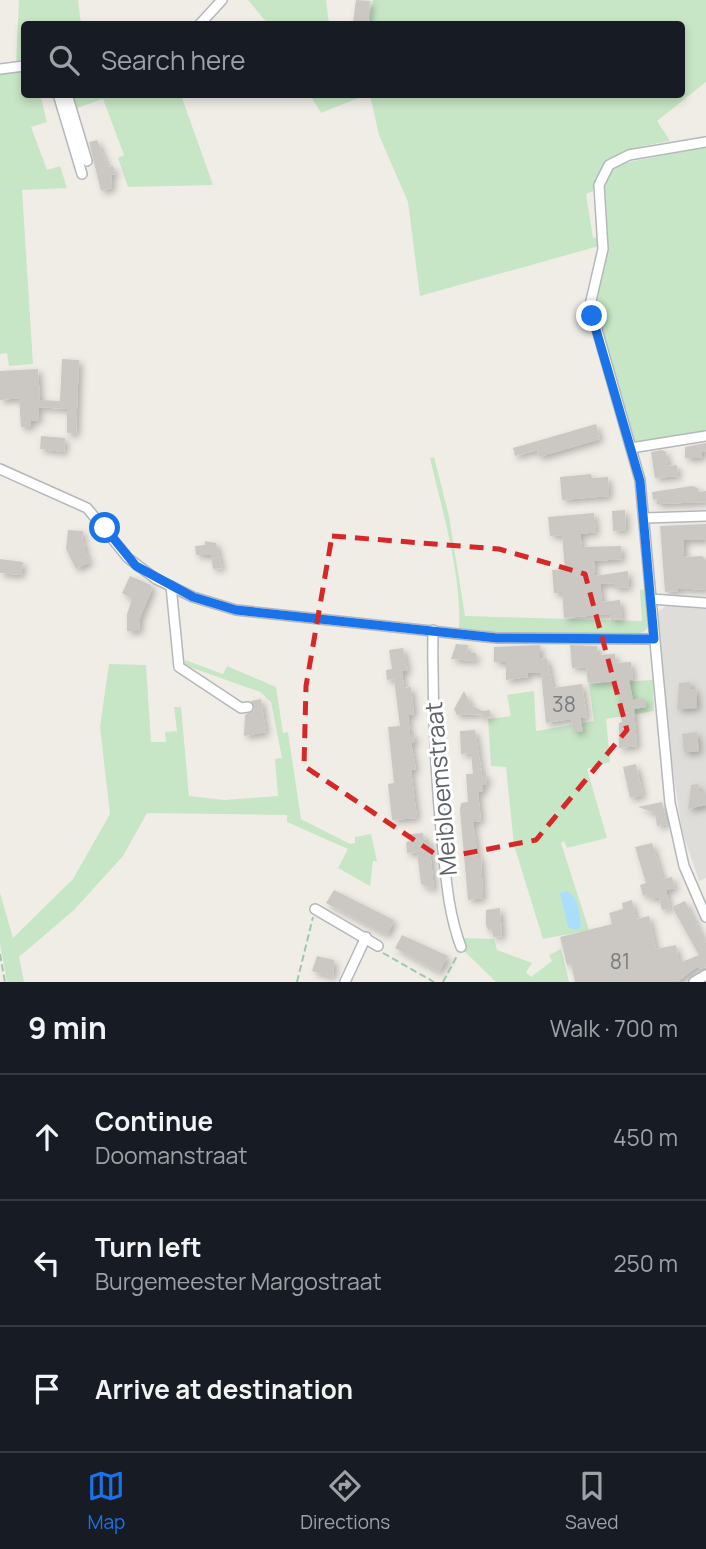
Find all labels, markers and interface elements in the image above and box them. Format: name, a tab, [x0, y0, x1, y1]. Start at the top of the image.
search box	[21, 21, 685, 98]
icon: search	[45, 41, 83, 79]
text: Search here	[101, 42, 246, 78]
route end	[576, 300, 607, 331]
route start	[89, 512, 120, 543]
house number: 38	[552, 690, 576, 718]
street label: Meibloemstraat	[416, 701, 464, 877]
house number: 81	[610, 947, 630, 975]
text: 9 min	[28, 1007, 107, 1048]
text: Walk · 700 m	[550, 1012, 678, 1044]
text: Continue	[95, 1103, 213, 1139]
icon: ahead	[28, 1118, 66, 1156]
text: 450 m	[613, 1121, 678, 1153]
text: Doomanstraat	[95, 1139, 247, 1171]
text: Turn left	[95, 1229, 202, 1265]
icon: left	[28, 1244, 66, 1282]
text: 250 m	[613, 1247, 678, 1279]
text: Burgemeester Margostraat	[95, 1265, 382, 1297]
icon: arrive	[28, 1370, 66, 1408]
text: Arrive at destination	[95, 1371, 353, 1407]
tab: Map	[87, 1467, 125, 1535]
tab: Directions	[300, 1467, 390, 1535]
tab: Saved	[565, 1467, 619, 1535]

